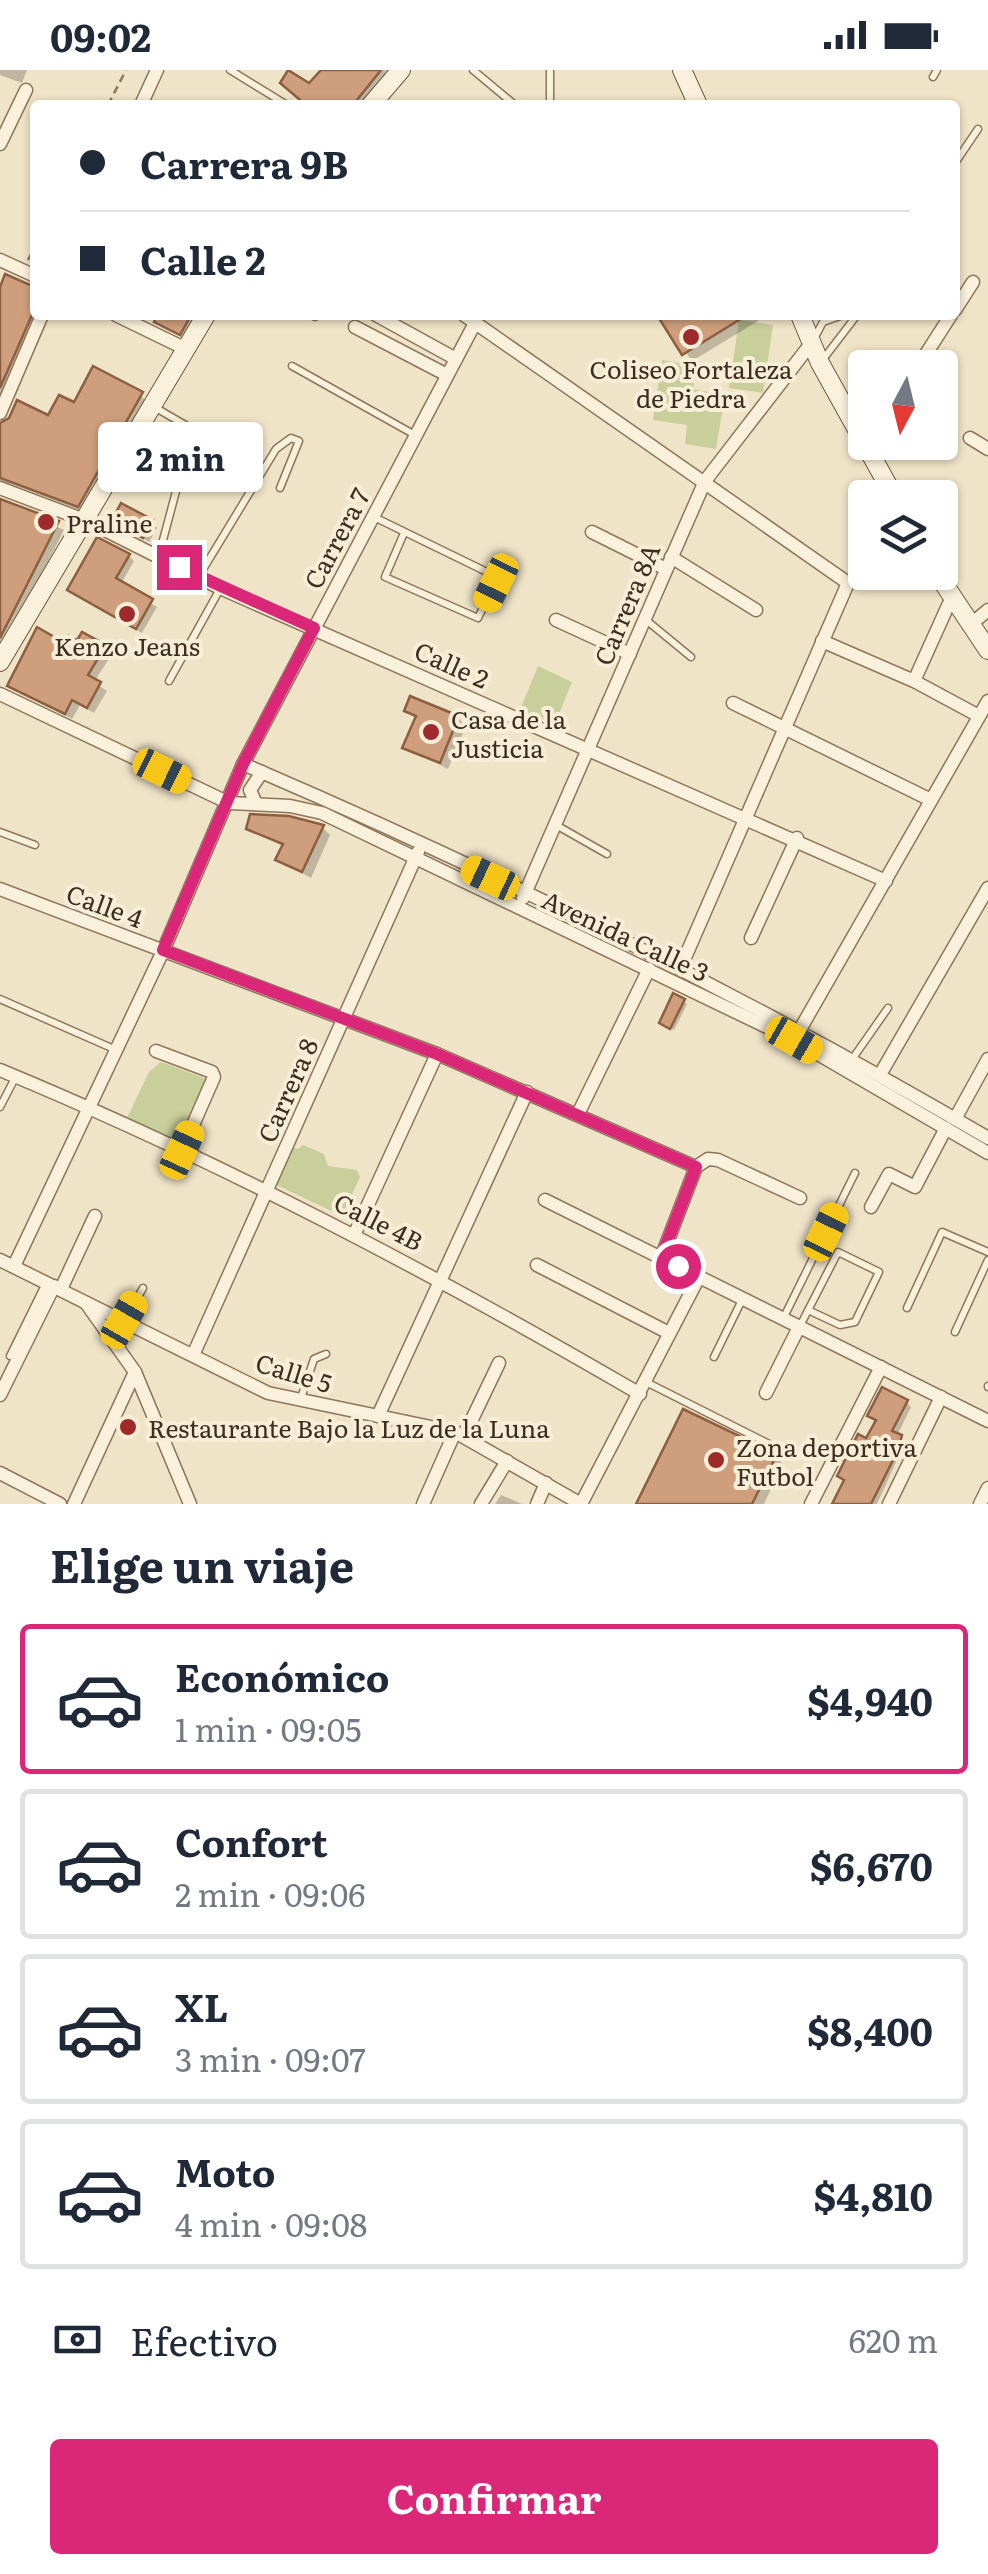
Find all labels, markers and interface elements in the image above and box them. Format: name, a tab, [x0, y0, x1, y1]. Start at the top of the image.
text: 09:02	[50, 7, 151, 64]
text: Carrera 9B	[140, 134, 348, 191]
text: Calle 2	[140, 230, 266, 287]
marker: Coliseo Fortaleza de Piedra	[680, 326, 702, 348]
place label: Coliseo Fortaleza de Piedra	[590, 350, 793, 416]
north arrow	[848, 350, 958, 460]
map controls	[848, 350, 958, 590]
callout: 2 min	[96, 422, 262, 492]
text: 2 min	[136, 433, 225, 481]
button: layers	[848, 480, 958, 590]
street label: Carrera 7	[294, 481, 378, 595]
place label: Praline	[66, 504, 152, 541]
marker: Praline	[35, 511, 57, 533]
street label: Carrera 8A	[584, 537, 668, 671]
route end	[157, 545, 202, 590]
car	[469, 549, 523, 617]
marker: Kenzo Jeans	[116, 603, 138, 625]
place label: Kenzo Jeans	[54, 627, 200, 664]
street label: Calle 2	[409, 631, 495, 697]
place label: Casa de la Justicia	[451, 700, 567, 766]
marker: Casa de la Justicia	[420, 721, 442, 743]
car	[128, 744, 196, 798]
car	[456, 852, 524, 904]
street label: Calle 4	[62, 874, 149, 936]
street label: Avenida Calle 3	[536, 880, 716, 990]
car	[761, 1012, 827, 1068]
street label: Carrera 8	[248, 1032, 326, 1148]
car	[156, 1116, 208, 1184]
street label: Calle 4B	[328, 1183, 430, 1259]
car	[799, 1198, 853, 1266]
route start	[656, 1244, 701, 1289]
car	[96, 1287, 152, 1353]
street label: Calle 5	[251, 1343, 337, 1401]
place label: Restaurante Bajo la Luz de la Luna	[148, 1409, 550, 1446]
marker: Restaurante Bajo la Luz de la Luna	[117, 1416, 139, 1438]
place label: Zona deportiva Futbol	[736, 1428, 917, 1494]
marker: Zona deportiva Futbol	[705, 1449, 727, 1471]
text: Elige un viaje	[50, 1530, 354, 1597]
text: Económico	[175, 1647, 390, 1704]
icon: car	[55, 1654, 145, 1744]
text: $4,940	[807, 1671, 933, 1728]
text: 1 min · 09:05	[175, 1704, 361, 1752]
text: Confort	[175, 1812, 328, 1869]
icon: car	[55, 1819, 145, 1909]
text: $6,670	[810, 1836, 933, 1893]
text: 2 min · 09:06	[175, 1869, 366, 1917]
text: XL	[175, 1977, 228, 2034]
icon: car	[55, 1984, 145, 2074]
text: $8,400	[807, 2001, 933, 2058]
text: 3 min · 09:07	[175, 2034, 366, 2082]
text: Moto	[175, 2142, 275, 2199]
icon: car	[55, 2149, 145, 2239]
text: $4,810	[814, 2166, 933, 2223]
text: 4 min · 09:08	[175, 2199, 367, 2247]
text: Efectivo	[130, 2311, 278, 2368]
icon: cash	[50, 2312, 105, 2367]
text: 620 m	[849, 2315, 938, 2363]
button: Confirmar	[50, 2439, 938, 2554]

